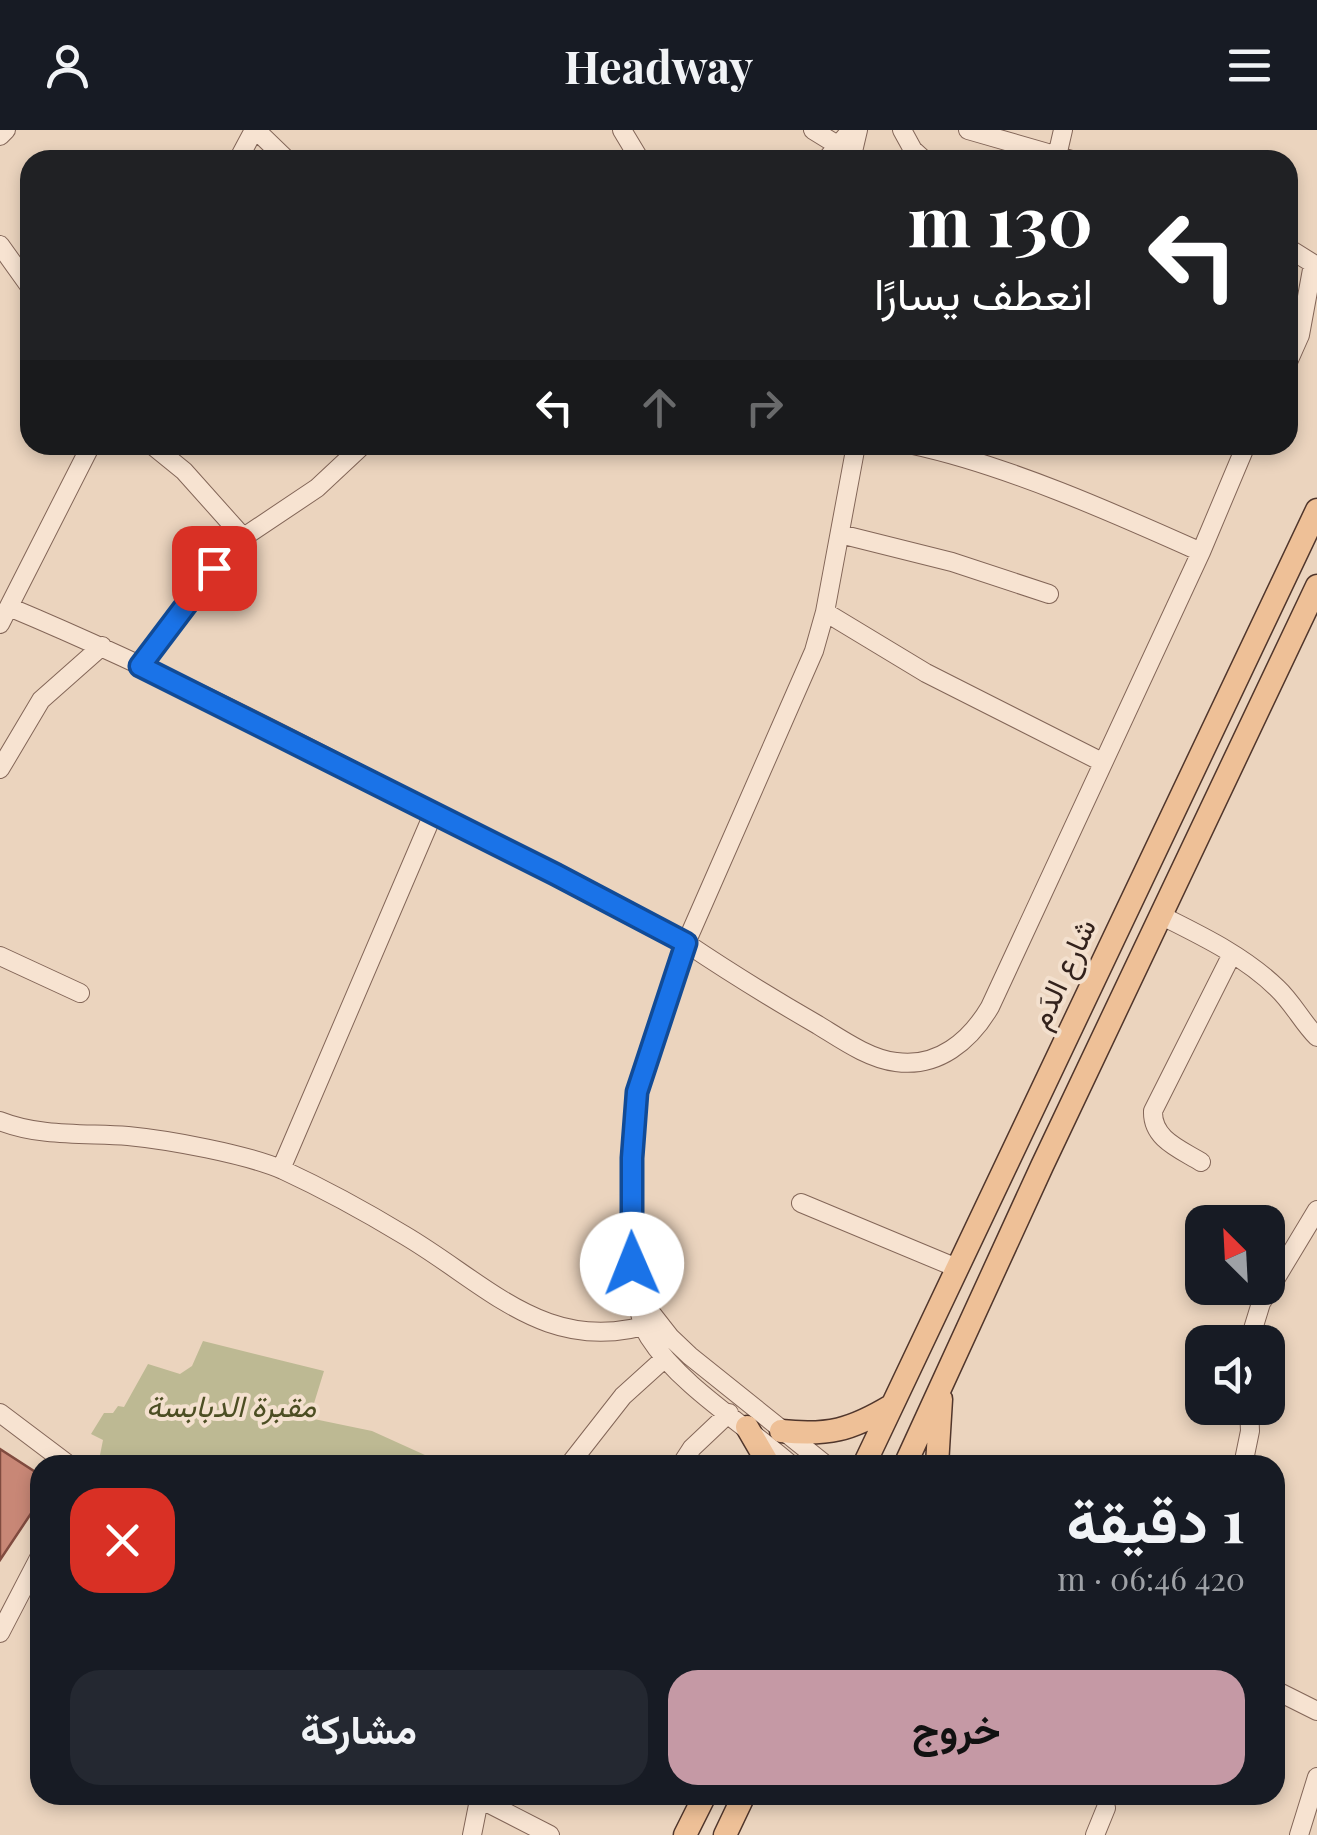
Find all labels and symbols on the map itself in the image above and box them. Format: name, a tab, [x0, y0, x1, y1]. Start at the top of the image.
pin	[172, 526, 257, 611]
street label: شارع الدَم	[1018, 912, 1106, 1036]
north arrow	[1185, 1205, 1285, 1305]
position arrow	[580, 1212, 684, 1316]
park label: مقبرة الدبابسة	[146, 1385, 317, 1425]

